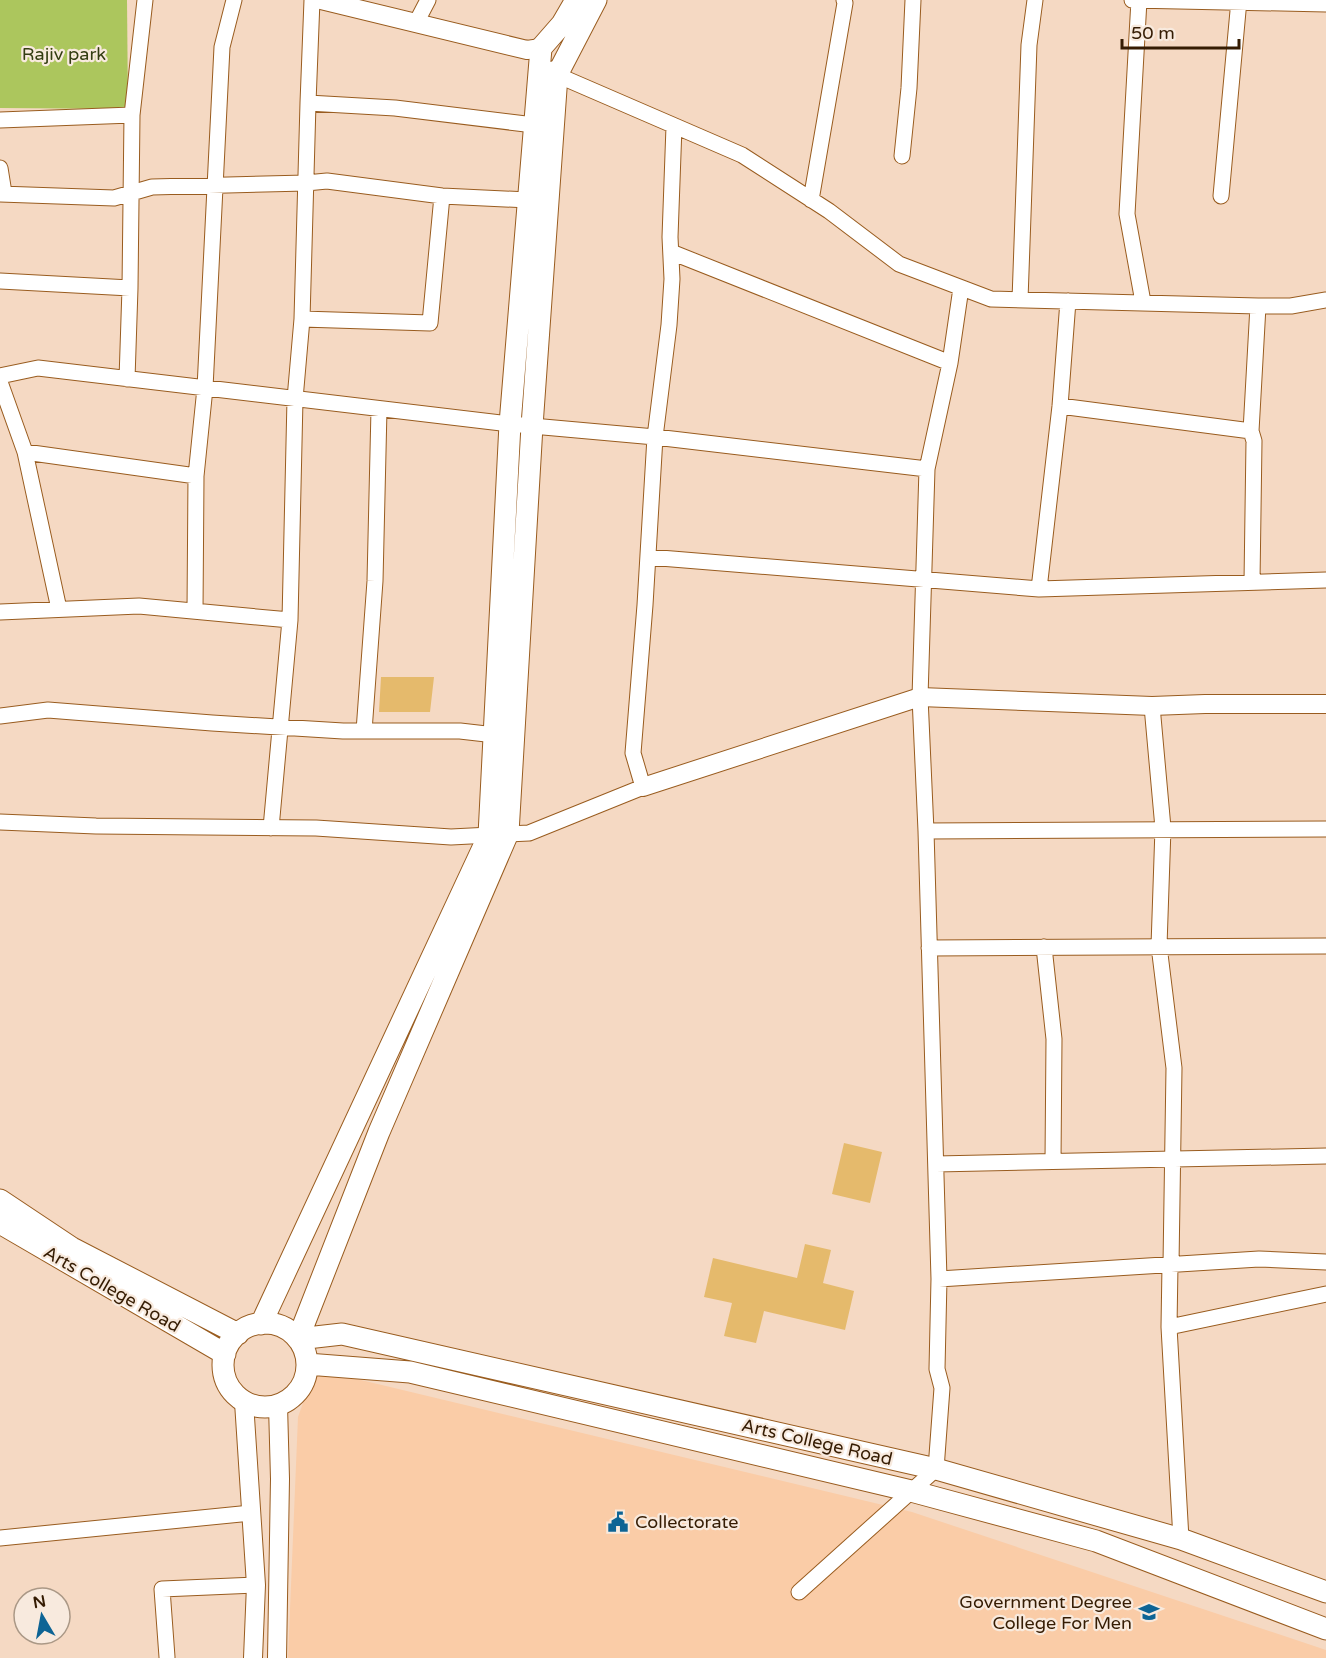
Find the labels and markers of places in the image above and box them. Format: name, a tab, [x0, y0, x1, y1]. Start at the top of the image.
public building icon: Collectorate	[606, 1510, 630, 1534]
place label: Collectorate	[635, 1511, 738, 1533]
place label: Government Degree College For Men	[959, 1591, 1132, 1634]
school or university icon: Government Degree College For Men	[1137, 1600, 1161, 1624]

